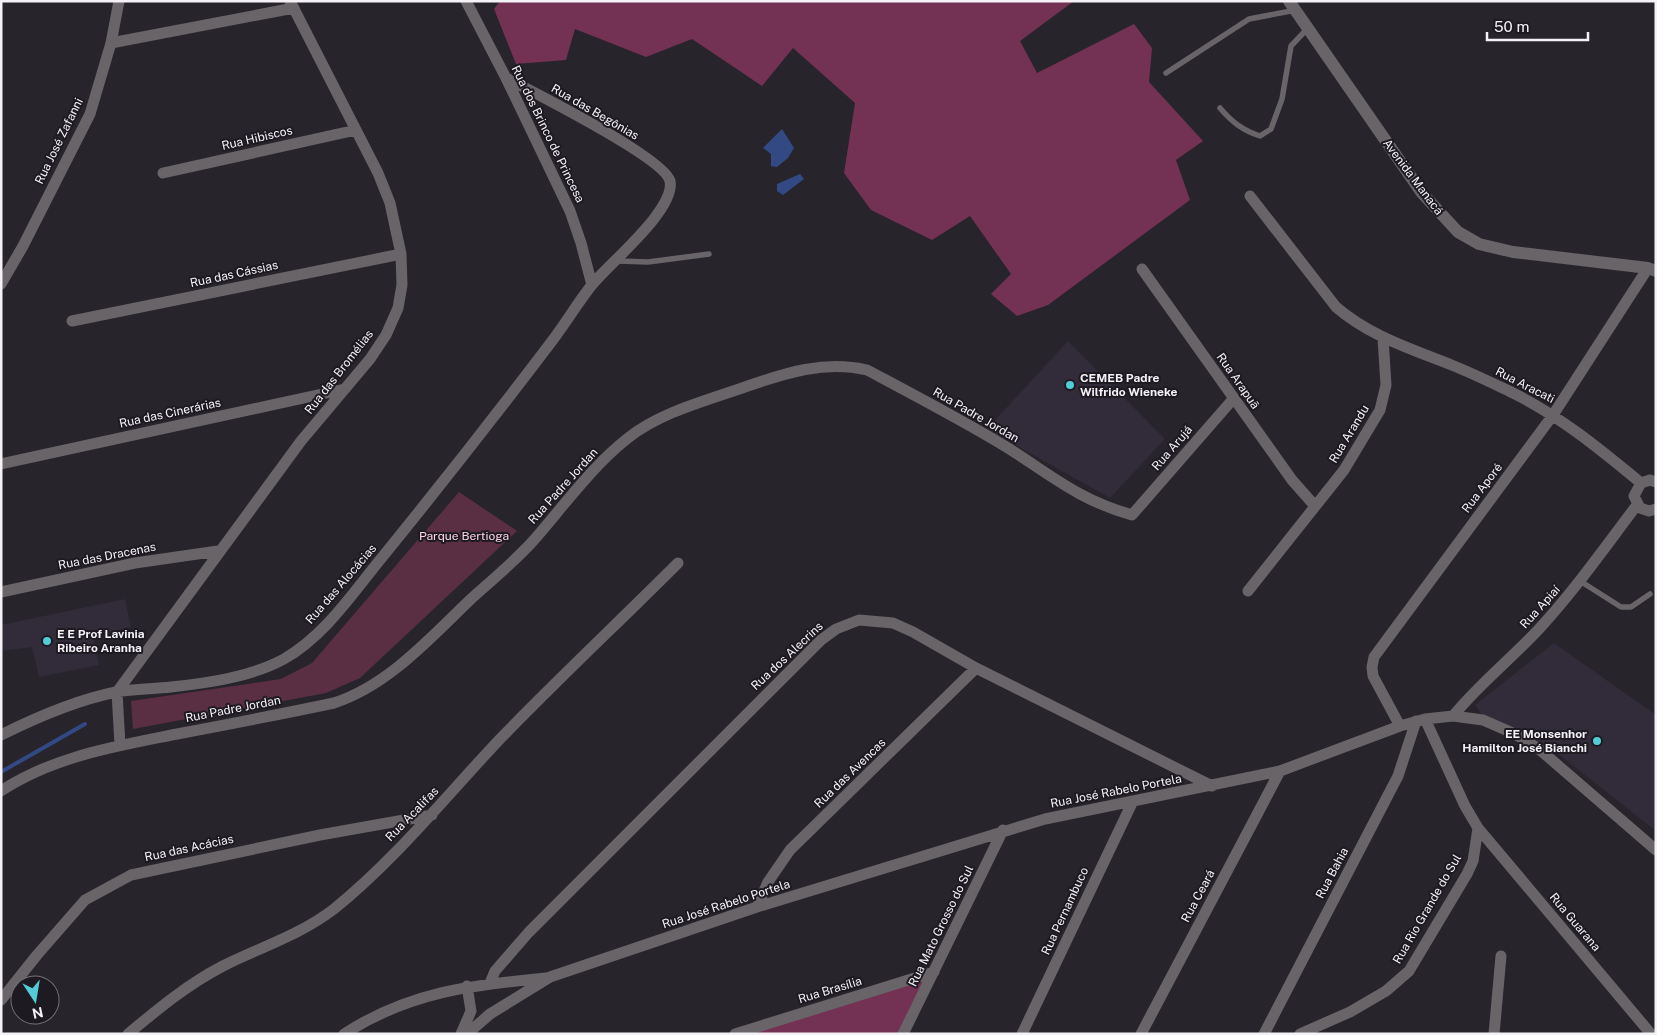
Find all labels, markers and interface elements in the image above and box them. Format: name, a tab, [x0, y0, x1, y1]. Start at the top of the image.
scale bar	[1487, 10, 1588, 42]
text: 50 m	[1494, 18, 1529, 35]
street label: Rua dos Brinco de Princesa	[509, 63, 587, 205]
street label: Rua das Begônias	[549, 81, 641, 143]
street label: Rua José Zafanni	[32, 96, 86, 186]
street label: Rua Hibiscos	[220, 123, 294, 153]
street label: Avenida Manacá	[1380, 136, 1446, 218]
street label: Rua das Cássias	[189, 258, 279, 290]
street label: Rua das Bromélias	[302, 327, 376, 417]
street label: Rua Arapuã	[1214, 350, 1262, 412]
street label: Rua Aracati	[1493, 364, 1557, 406]
place label: CEMEB Padre Wilfrido Wieneke	[1080, 371, 1178, 399]
marker: CEMEB Padre Wilfrido Wieneke	[1064, 379, 1076, 391]
street label: Rua Padre Jordan	[931, 385, 1022, 445]
street label: Rua das Cinerárias	[118, 395, 222, 431]
street label: Rua Arandu	[1326, 402, 1372, 466]
street label: Rua Arujá	[1149, 423, 1195, 473]
street label: Rua Padre Jordan	[525, 445, 601, 527]
street label: Rua Aporé	[1459, 460, 1505, 516]
park label: Parque Bertioga	[419, 529, 509, 543]
street label: Rua das Dracenas	[57, 540, 157, 572]
street label: Rua das Alocácias	[303, 541, 379, 627]
street label: Rua Apiaí	[1517, 582, 1564, 631]
street label: Rua dos Alecrins	[748, 619, 826, 693]
place label: E E Prof Lavinia Ribeiro Aranha	[57, 627, 145, 655]
marker: E E Prof Lavinia Ribeiro Aranha	[41, 635, 53, 647]
street label: Rua Padre Jordan	[184, 693, 282, 725]
place label: EE Monsenhor Hamilton José Bianchi	[1462, 727, 1587, 755]
street label: Rua das Avencas	[811, 735, 889, 811]
marker: EE Monsenhor Hamilton José Bianchi	[1591, 735, 1603, 747]
street label: Rua José Rabelo Portela	[1049, 771, 1183, 811]
street label: Rua Acalifas	[383, 784, 441, 844]
street label: Rua das Acácias	[143, 832, 235, 864]
street label: Rua Bahia	[1313, 845, 1351, 901]
street label: Rua Rio Grande do Sul	[1390, 851, 1464, 966]
street label: Rua Mato Grosso do Sul	[906, 863, 977, 989]
street label: Rua Pernambuco	[1039, 865, 1091, 957]
street label: Rua Ceará	[1178, 867, 1218, 925]
street label: Rua José Rabelo Portela	[660, 877, 792, 931]
street label: Rua Guarana	[1547, 890, 1603, 954]
street label: Rua Brasília	[796, 974, 864, 1006]
north arrow	[10, 975, 60, 1025]
text: N	[31, 1004, 45, 1022]

